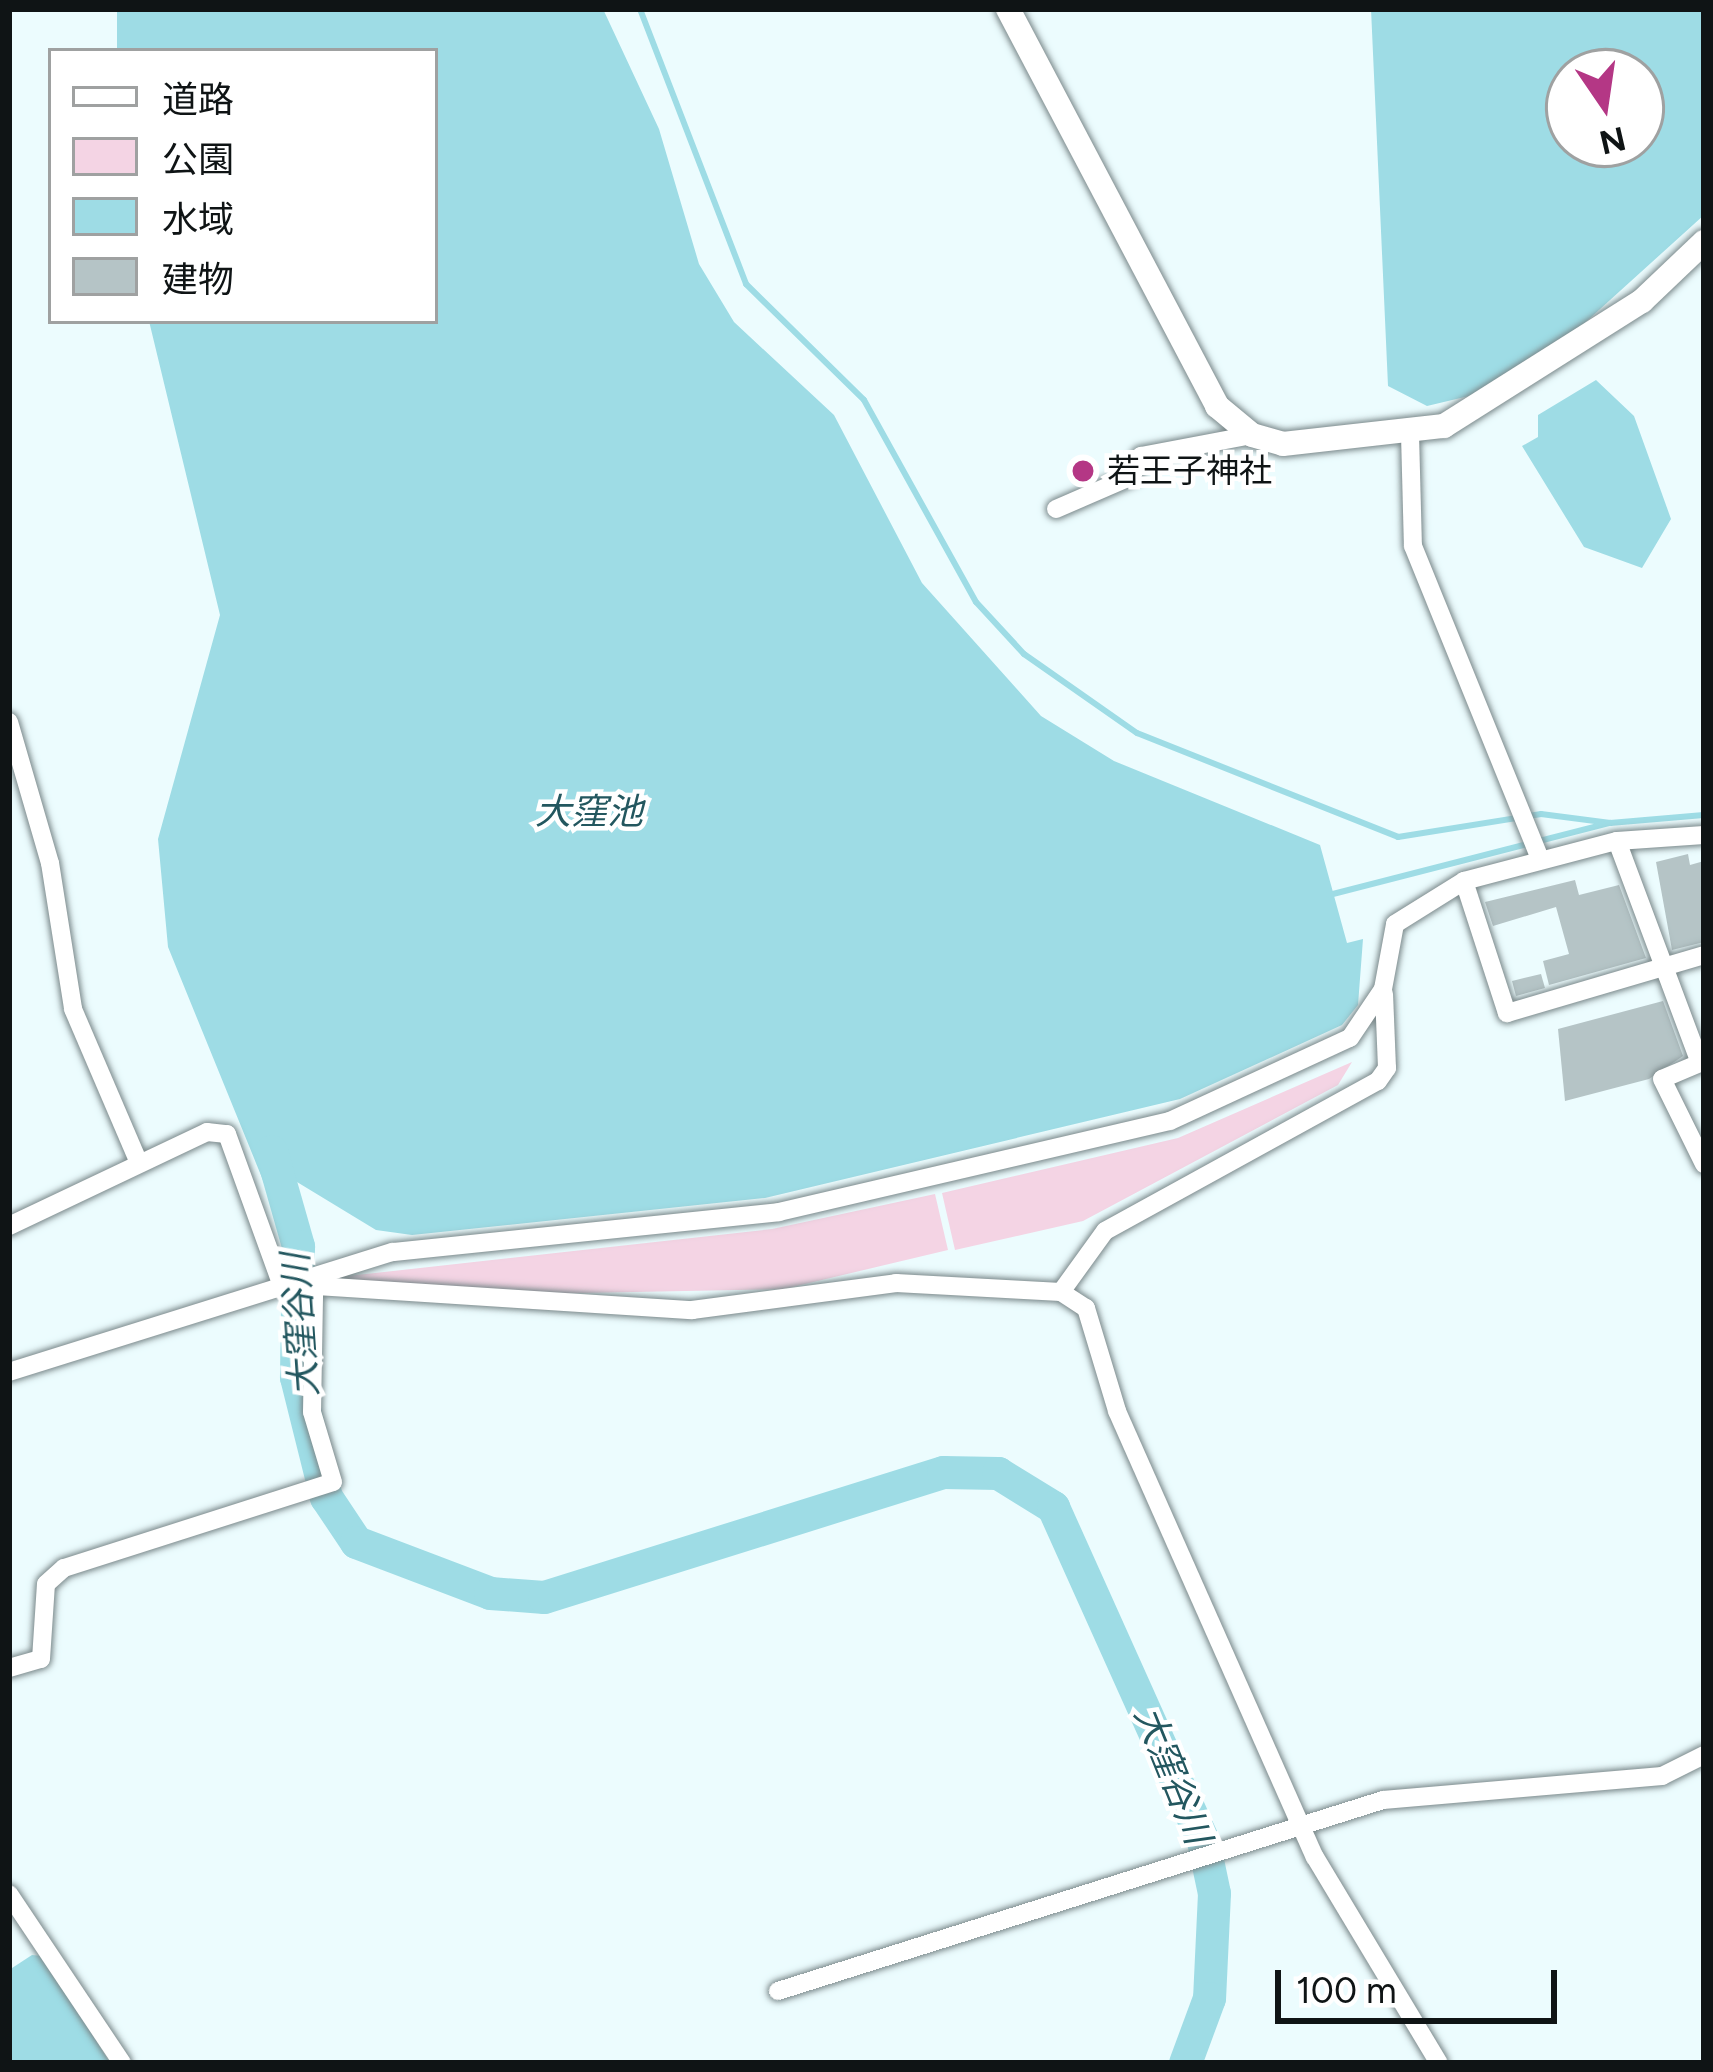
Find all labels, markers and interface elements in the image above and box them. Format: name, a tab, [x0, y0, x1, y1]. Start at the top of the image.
legend	[48, 48, 438, 324]
north arrow	[1545, 48, 1665, 168]
text: 道路	[162, 78, 234, 121]
text: N	[1596, 119, 1629, 163]
text: 公園	[162, 138, 234, 181]
text: 水域	[162, 198, 234, 241]
text: 建物	[162, 258, 234, 301]
place label: 若王子神社	[1107, 451, 1272, 491]
marker: 若王子神社	[1070, 458, 1096, 484]
water label: 大窪池	[535, 790, 643, 834]
water label: 大窪谷川	[273, 1252, 327, 1398]
water label: 大窪谷川	[1126, 1700, 1220, 1850]
scale bar	[1281, 1946, 1563, 2020]
text: 100 m	[1296, 1969, 1397, 2012]

